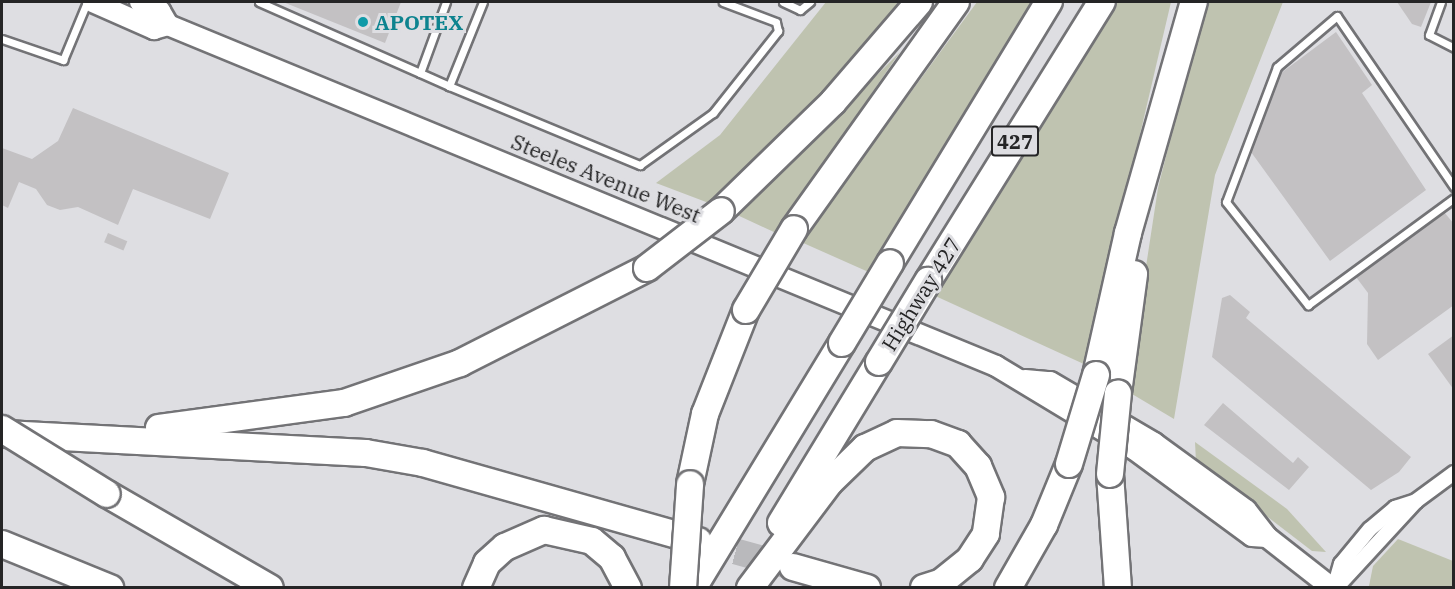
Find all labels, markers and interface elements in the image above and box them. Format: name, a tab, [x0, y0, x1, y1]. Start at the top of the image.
place label: APOTEX	[375, 9, 463, 35]
marker: APOTEX	[356, 15, 370, 29]
road number: 427	[991, 124, 1039, 158]
street label: Steeles Avenue West	[508, 129, 704, 227]
street label: Highway 427	[876, 233, 966, 355]

